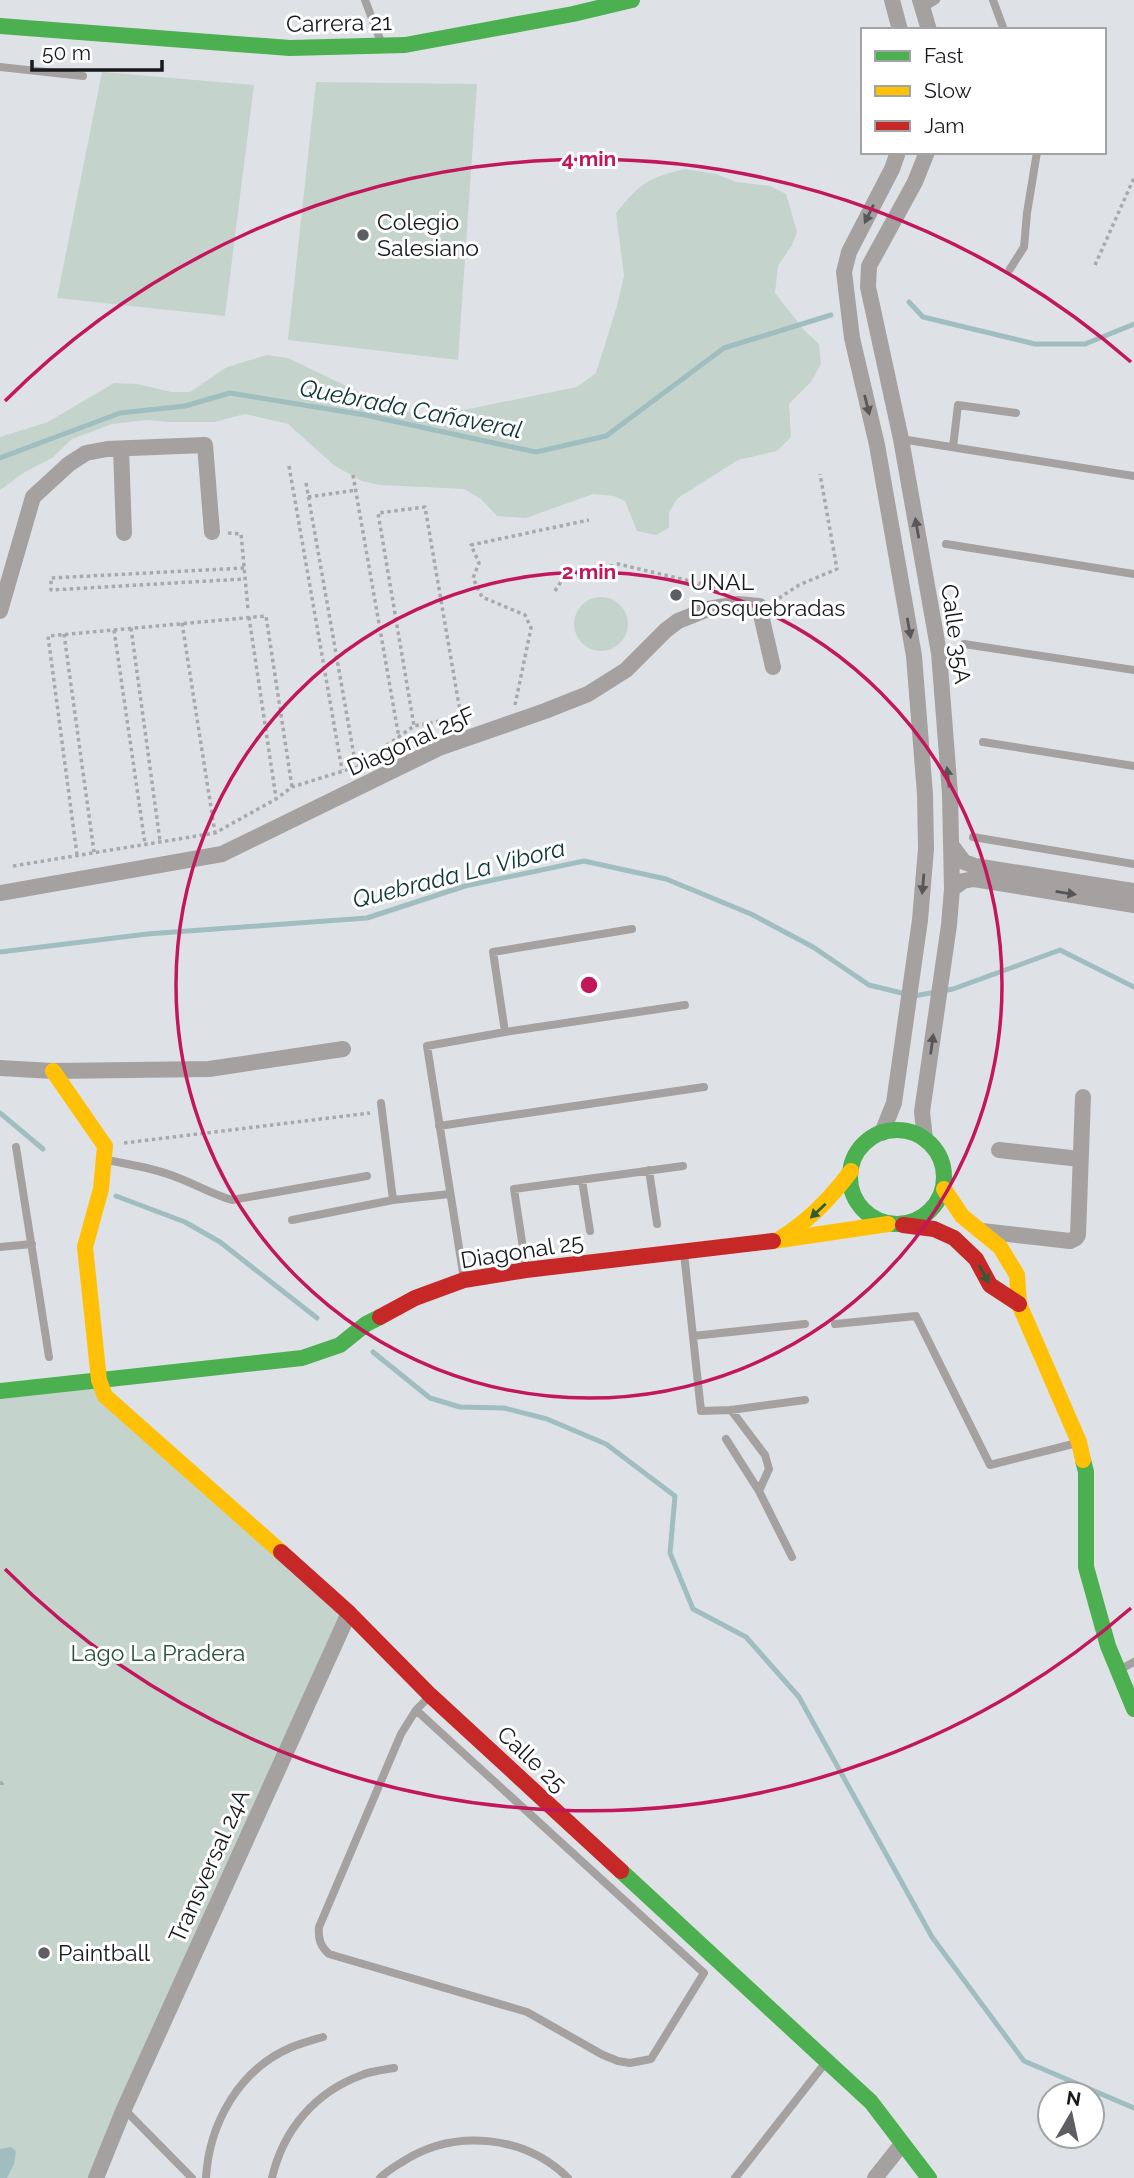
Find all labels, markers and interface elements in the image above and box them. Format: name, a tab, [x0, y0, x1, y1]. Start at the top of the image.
street label: Carrera 21	[286, 8, 392, 37]
scale bar	[32, 28, 161, 72]
legend	[861, 28, 1106, 154]
text: 50 m	[42, 40, 91, 65]
text: Fast	[924, 43, 964, 68]
text: Slow	[924, 78, 972, 103]
text: Jam	[924, 113, 965, 138]
text: 4 min	[562, 146, 616, 171]
one-way arrow	[864, 204, 875, 224]
place label: Colegio Salesiano	[377, 208, 479, 261]
marker: Colegio Salesiano	[355, 227, 371, 243]
water label: Quebrada Cañaveral	[297, 373, 525, 444]
one-way arrow	[862, 394, 873, 416]
one-way arrow	[911, 517, 922, 539]
text: 2 min	[562, 559, 616, 584]
place label: UNAL Dosquebradas	[690, 568, 845, 621]
street label: Calle 35A	[936, 582, 977, 686]
marker: UNAL Dosquebradas	[668, 587, 684, 603]
one-way arrow	[904, 617, 915, 639]
street label: Diagonal 25F	[343, 700, 479, 781]
one-way arrow	[942, 766, 953, 788]
water label: Quebrada La Vibora	[350, 833, 568, 914]
one-way arrow	[917, 873, 928, 895]
one-way arrow	[1055, 888, 1077, 899]
centre of rings	[577, 973, 601, 997]
one-way arrow	[926, 1033, 937, 1055]
one-way arrow	[809, 1203, 827, 1219]
street label: Diagonal 25	[459, 1227, 585, 1274]
one-way arrow	[978, 1264, 990, 1284]
park label: Lago La Pradera	[71, 1639, 245, 1666]
street label: Calle 25	[492, 1720, 573, 1797]
street label: Transversal 24A	[163, 1784, 255, 1947]
place label: Paintball	[58, 1939, 151, 1966]
marker: Paintball	[36, 1945, 52, 1961]
north arrow	[1036, 2080, 1106, 2150]
text: N	[1065, 2086, 1083, 2110]

